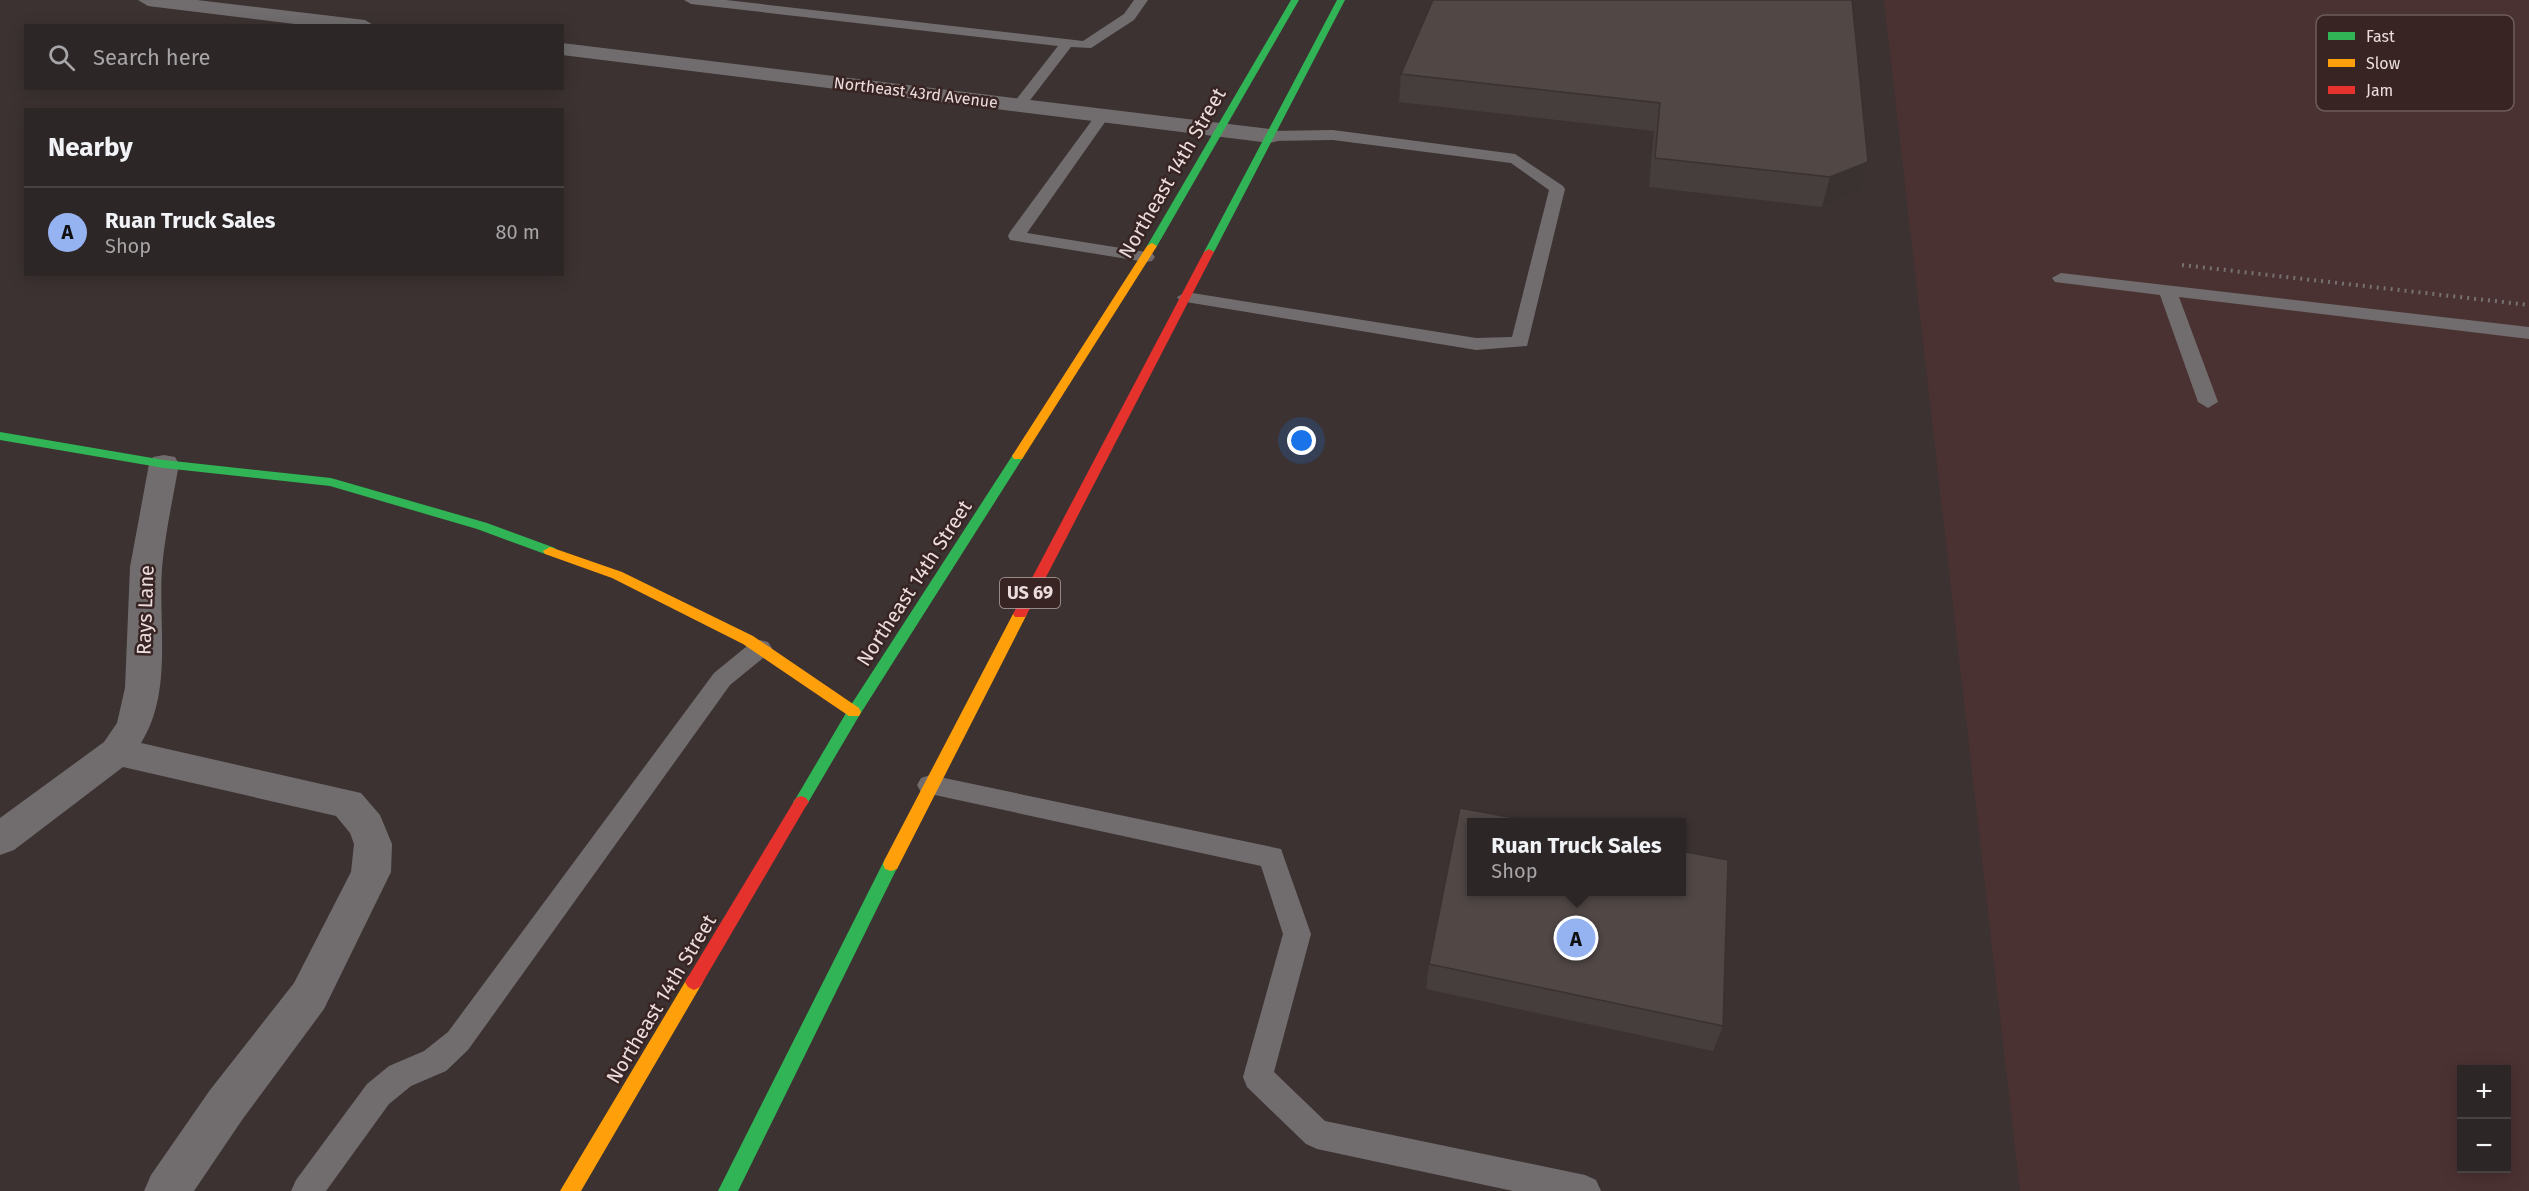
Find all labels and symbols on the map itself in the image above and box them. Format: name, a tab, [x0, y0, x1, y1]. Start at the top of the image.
legend	[2316, 15, 2514, 111]
text: Fast	[2366, 27, 2395, 46]
text: Slow	[2366, 54, 2401, 73]
street label: Northeast 43rd Avenue	[833, 73, 999, 112]
text: Jam	[2366, 81, 2393, 100]
street label: Northeast 14th Street	[1113, 83, 1231, 263]
your location	[1287, 426, 1316, 455]
street label: Northeast 14th Street	[851, 495, 977, 670]
street label: Rays Lane	[131, 565, 159, 655]
road number: US 69	[1000, 578, 1060, 608]
street label: Northeast 14th Street	[601, 909, 721, 1088]
pin: A	[1556, 916, 1596, 960]

